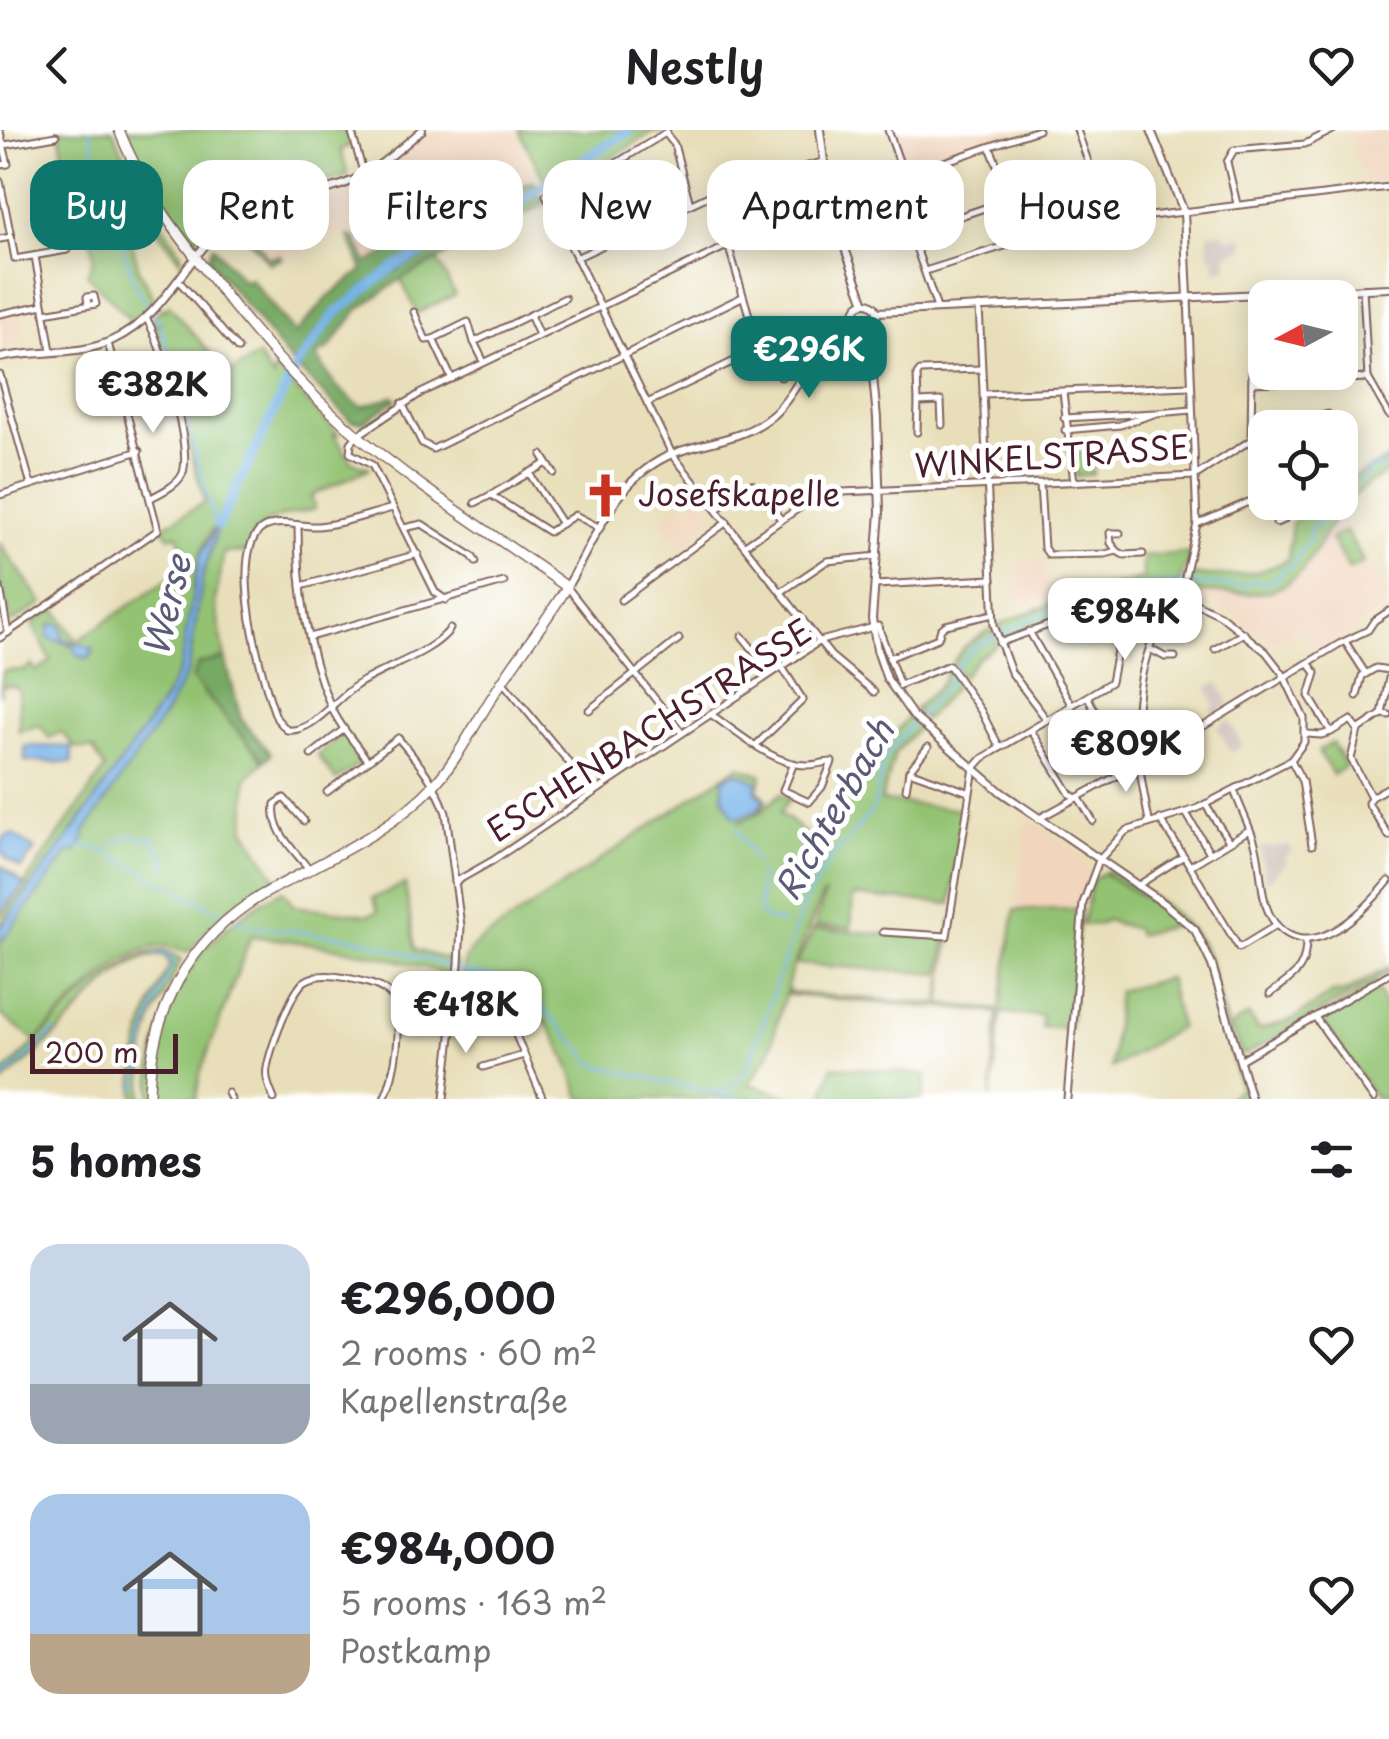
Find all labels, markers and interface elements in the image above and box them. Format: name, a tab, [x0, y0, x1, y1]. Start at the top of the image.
text: Nestly	[625, 31, 764, 99]
icon: back	[30, 38, 85, 93]
icon: heart	[1304, 38, 1359, 93]
chip: Buy	[30, 160, 163, 250]
chip: Rent	[183, 160, 329, 250]
chip: Filters	[349, 160, 523, 250]
chip: New	[543, 160, 687, 250]
chip: Apartment	[707, 160, 964, 250]
chip: House	[984, 160, 1156, 250]
north arrow	[1248, 280, 1358, 390]
map controls	[1248, 280, 1358, 520]
pin: €296K	[739, 316, 879, 401]
text: €296K	[753, 324, 865, 372]
pin: €382K	[83, 351, 223, 436]
text: €382K	[98, 359, 208, 407]
button: locate	[1248, 410, 1358, 520]
street label: WINKELSTRASSE	[913, 421, 1191, 489]
place label: Josefskapelle	[638, 469, 840, 517]
church icon: Josefskapelle	[581, 471, 629, 519]
water label: Werse	[127, 547, 204, 662]
pin: €984K	[1055, 578, 1195, 663]
text: €984K	[1070, 586, 1180, 634]
street label: ESCHENBACHSTRASSE	[477, 606, 821, 852]
water label: Richterbach	[760, 708, 906, 909]
pin: €809K	[1056, 710, 1196, 795]
text: €809K	[1070, 718, 1182, 766]
pin: €418K	[396, 971, 536, 1056]
text: €418K	[413, 979, 519, 1027]
scale bar	[30, 1029, 178, 1074]
text: 200 m	[45, 1030, 138, 1073]
text: 5 homes	[30, 1128, 202, 1191]
icon: filters	[1304, 1132, 1359, 1187]
text: €296,000	[340, 1265, 556, 1328]
icon: home	[110, 1284, 230, 1404]
icon: heart	[1304, 1317, 1359, 1372]
text: 2 rooms · 60 m²	[340, 1328, 597, 1376]
text: Kapellenstraße	[340, 1376, 568, 1424]
text: €984,000	[340, 1515, 555, 1578]
icon: home	[110, 1534, 230, 1654]
icon: heart	[1304, 1567, 1359, 1622]
text: 5 rooms · 163 m²	[340, 1578, 607, 1626]
text: Postkamp	[340, 1626, 492, 1674]

